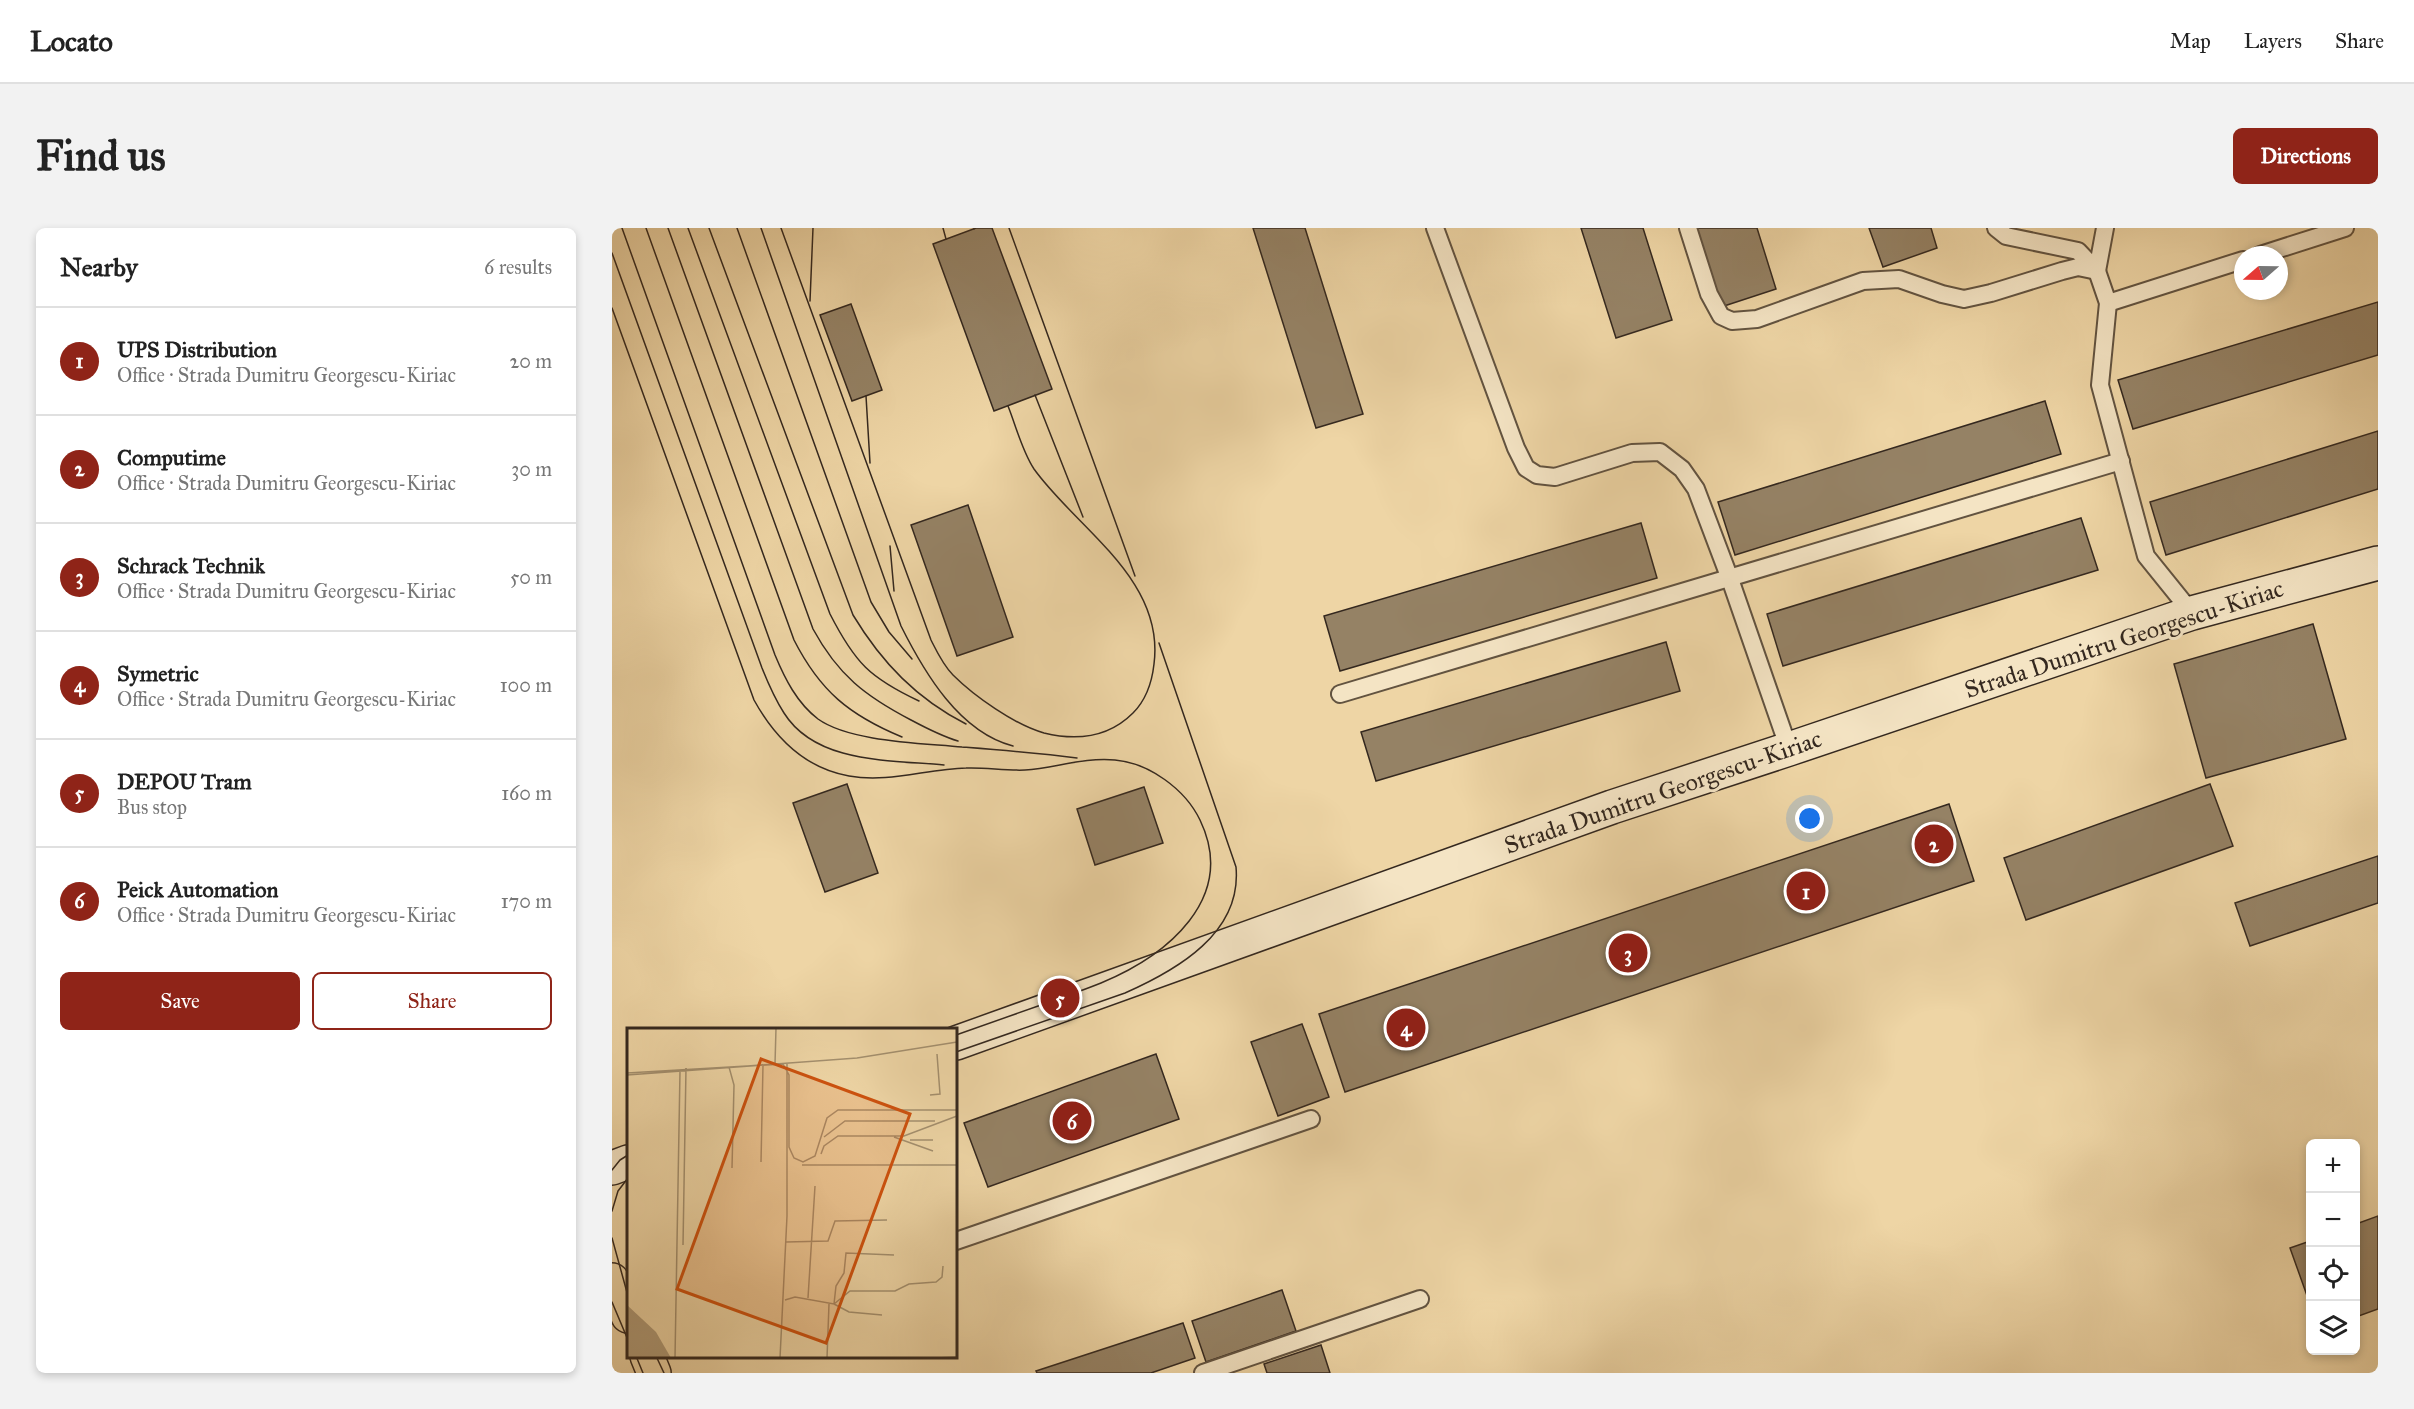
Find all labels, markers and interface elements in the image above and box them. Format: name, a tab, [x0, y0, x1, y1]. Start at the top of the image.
text: Locato	[30, 24, 113, 59]
text: Map	[2170, 28, 2211, 54]
text: Layers	[2244, 28, 2302, 54]
text: Share	[2335, 28, 2384, 54]
button: Directions	[2233, 128, 2378, 184]
text: Find us	[36, 130, 166, 182]
north arrow	[2234, 246, 2288, 300]
text: Nearby	[60, 251, 138, 283]
text: 6 results	[484, 255, 552, 279]
text: UPS Distribution	[117, 336, 277, 363]
text: 1	[76, 349, 83, 373]
text: 20 m	[509, 349, 552, 373]
text: Office · Strada Dumitru Georgescu-Kiriac	[117, 363, 456, 387]
text: Computime	[117, 444, 226, 471]
text: 2	[75, 457, 84, 481]
text: 30 m	[511, 457, 552, 481]
text: Office · Strada Dumitru Georgescu-Kiriac	[117, 471, 456, 495]
text: Schrack Technik	[117, 552, 265, 579]
text: 3	[76, 565, 84, 589]
text: 50 m	[510, 565, 552, 589]
street label: Strada Dumitru Georgescu-Kiriac	[1961, 573, 2287, 705]
text: Office · Strada Dumitru Georgescu-Kiriac	[117, 579, 456, 603]
text: Symetric	[117, 660, 199, 687]
text: 4	[74, 673, 85, 697]
text: 100 m	[500, 673, 552, 697]
text: Office · Strada Dumitru Georgescu-Kiriac	[117, 687, 456, 711]
street label: Strada Dumitru Georgescu-Kiriac	[1500, 724, 1826, 860]
text: DEPOU Tram	[117, 768, 252, 795]
text: 5	[75, 781, 84, 805]
text: 160 m	[501, 781, 552, 805]
text: Bus stop	[117, 795, 187, 819]
your location	[1795, 804, 1824, 833]
pin: 2	[1914, 822, 1954, 866]
pin: 1	[1786, 868, 1826, 914]
text: Peick Automation	[117, 876, 278, 903]
text: 6	[74, 889, 85, 913]
text: 170 m	[501, 889, 552, 913]
text: Office · Strada Dumitru Georgescu-Kiriac	[117, 903, 456, 927]
pin: 3	[1608, 930, 1648, 976]
button: Save	[60, 972, 300, 1030]
button: Share	[312, 972, 552, 1030]
pin: 5	[1040, 976, 1080, 1020]
pin: 4	[1386, 1006, 1426, 1050]
inset map	[627, 1028, 957, 1358]
pin: 6	[1052, 1098, 1092, 1144]
map controls	[2306, 1139, 2360, 1355]
button: +	[2306, 1139, 2360, 1193]
button: −	[2306, 1193, 2360, 1247]
button: locate	[2306, 1247, 2360, 1301]
button: layers	[2306, 1301, 2360, 1355]

